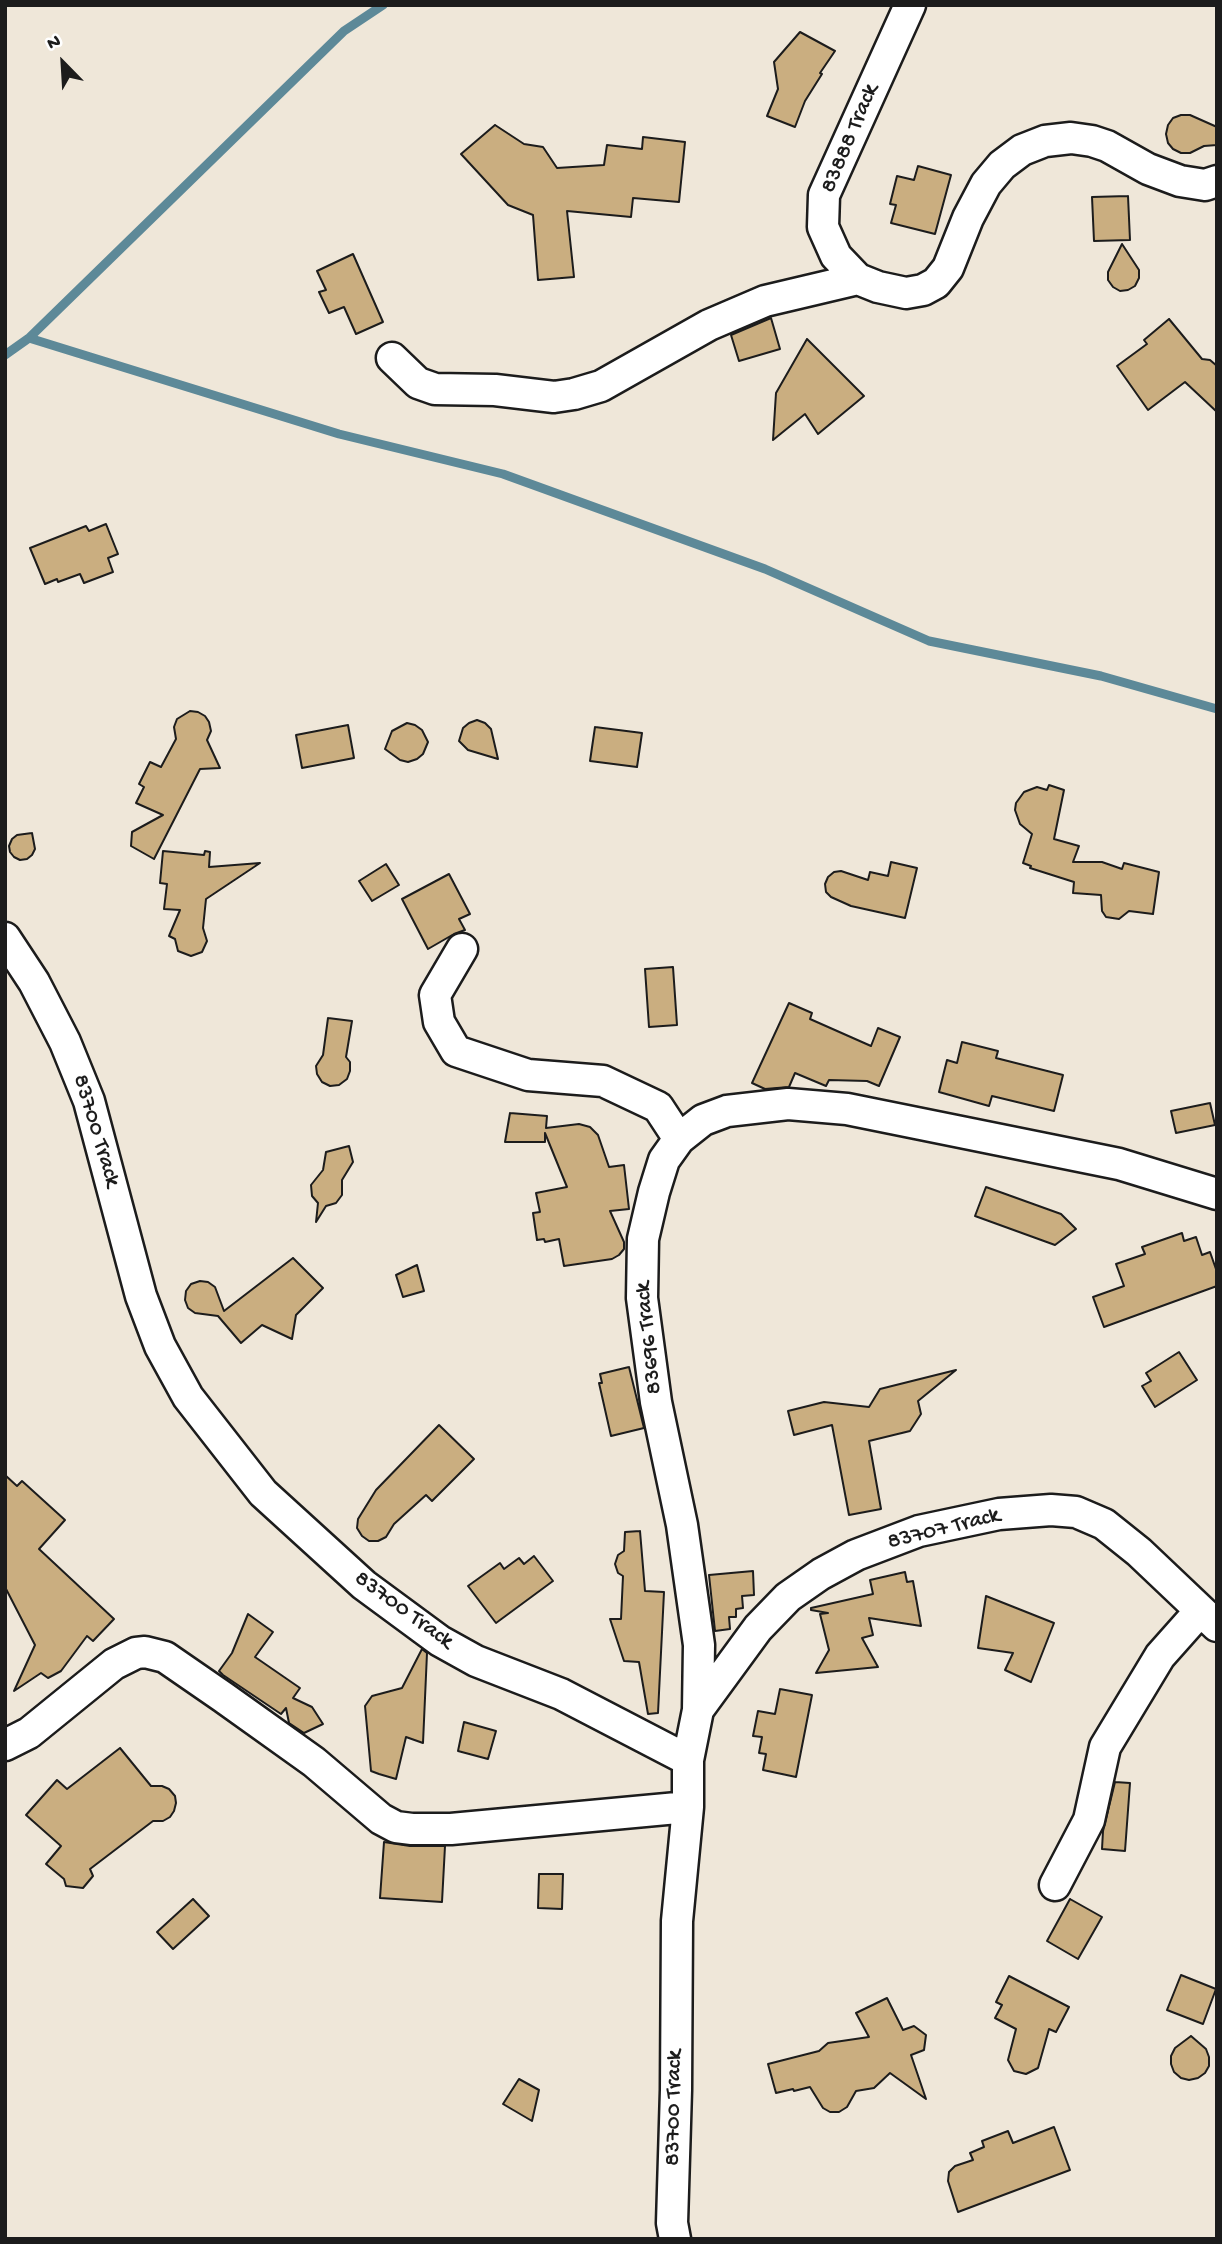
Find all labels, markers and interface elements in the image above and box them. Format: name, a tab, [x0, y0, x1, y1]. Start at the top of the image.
north arrow	[28, 28, 98, 98]
text: N	[44, 30, 65, 56]
street label: 83888 Track	[816, 80, 886, 198]
street label: 83700 Track	[65, 1072, 125, 1190]
street label: 83696 Track	[630, 1281, 670, 1395]
street label: 83707 Track	[885, 1503, 1003, 1557]
street label: 83700 Track	[348, 1566, 458, 1656]
street label: 83700 Track	[660, 2050, 690, 2166]

